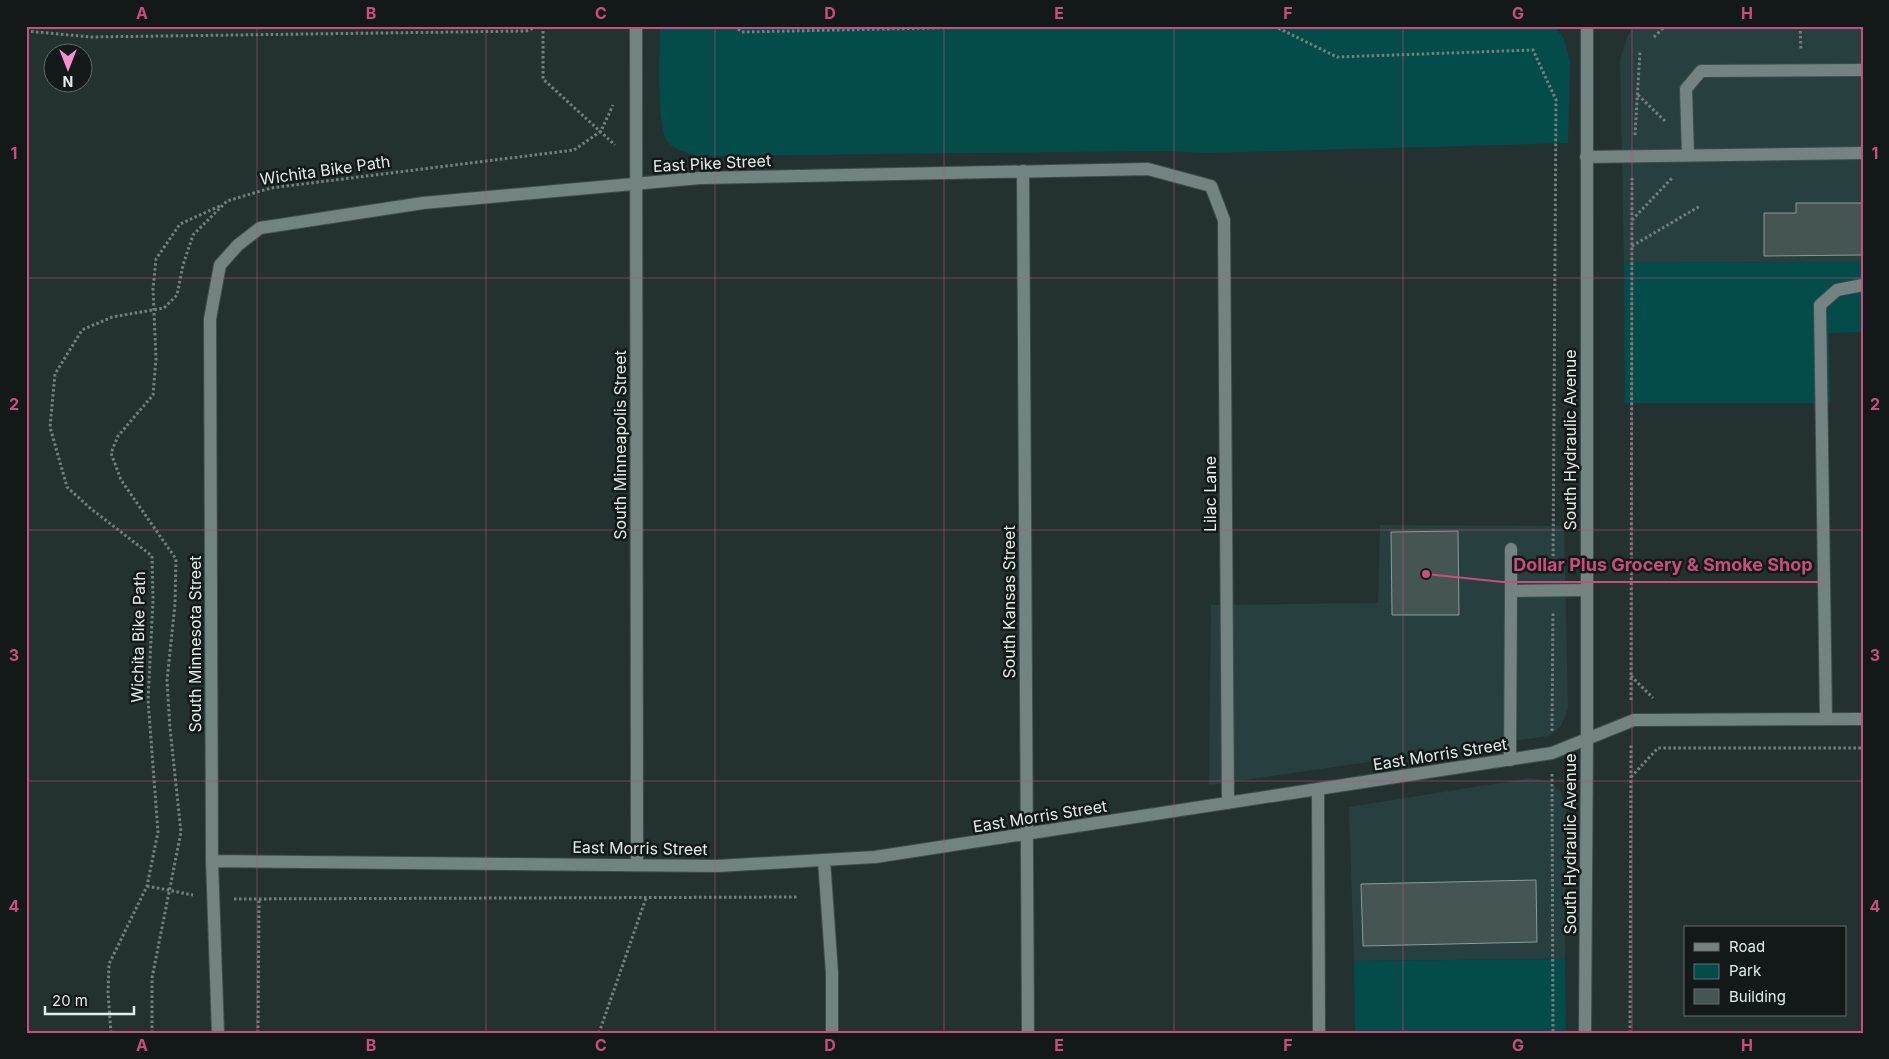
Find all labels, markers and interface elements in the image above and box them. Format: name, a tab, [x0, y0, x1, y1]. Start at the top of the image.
text: A	[136, 3, 148, 23]
text: B	[366, 3, 376, 23]
text: C	[595, 3, 607, 23]
text: D	[824, 3, 836, 23]
text: E	[1054, 3, 1064, 23]
text: F	[1283, 3, 1293, 23]
text: G	[1512, 3, 1524, 23]
text: H	[1741, 3, 1753, 23]
north arrow	[42, 42, 92, 92]
text: N	[63, 73, 73, 90]
text: 1	[11, 143, 17, 163]
text: 1	[1872, 143, 1878, 163]
street label: East Pike Street	[652, 150, 772, 176]
street label: Wichita Bike Path	[259, 151, 391, 189]
street label: South Hydraulic Avenue	[1560, 349, 1580, 531]
street label: South Minneapolis Street	[610, 350, 630, 540]
text: 2	[9, 394, 19, 414]
text: 2	[1870, 394, 1880, 414]
street label: Lilac Lane	[1200, 456, 1220, 532]
street label: South Kansas Street	[999, 525, 1019, 679]
callout: Dollar Plus Grocery & Smoke Shop	[1503, 549, 1823, 582]
text: Dollar Plus Grocery & Smoke Shop	[1513, 554, 1813, 575]
street label: South Minnesota Street	[185, 555, 205, 733]
street label: Wichita Bike Path	[127, 571, 149, 703]
text: 3	[9, 645, 19, 665]
text: 3	[1870, 645, 1880, 665]
street label: East Morris Street	[1372, 734, 1508, 774]
street label: South Hydraulic Avenue	[1560, 753, 1580, 935]
street label: East Morris Street	[972, 796, 1108, 836]
street label: East Morris Street	[572, 837, 708, 859]
text: 4	[9, 896, 20, 916]
text: 4	[1870, 896, 1881, 916]
legend	[1684, 926, 1846, 1016]
text: Road	[1729, 937, 1765, 956]
text: Park	[1729, 961, 1762, 980]
scale bar	[45, 984, 134, 1016]
text: Building	[1729, 987, 1786, 1006]
text: 20 m	[52, 991, 88, 1010]
text: A	[136, 1035, 148, 1055]
text: B	[366, 1035, 376, 1055]
text: C	[595, 1035, 607, 1055]
text: D	[824, 1035, 836, 1055]
text: E	[1054, 1035, 1064, 1055]
text: F	[1283, 1035, 1293, 1055]
text: G	[1512, 1035, 1524, 1055]
text: H	[1741, 1035, 1753, 1055]

